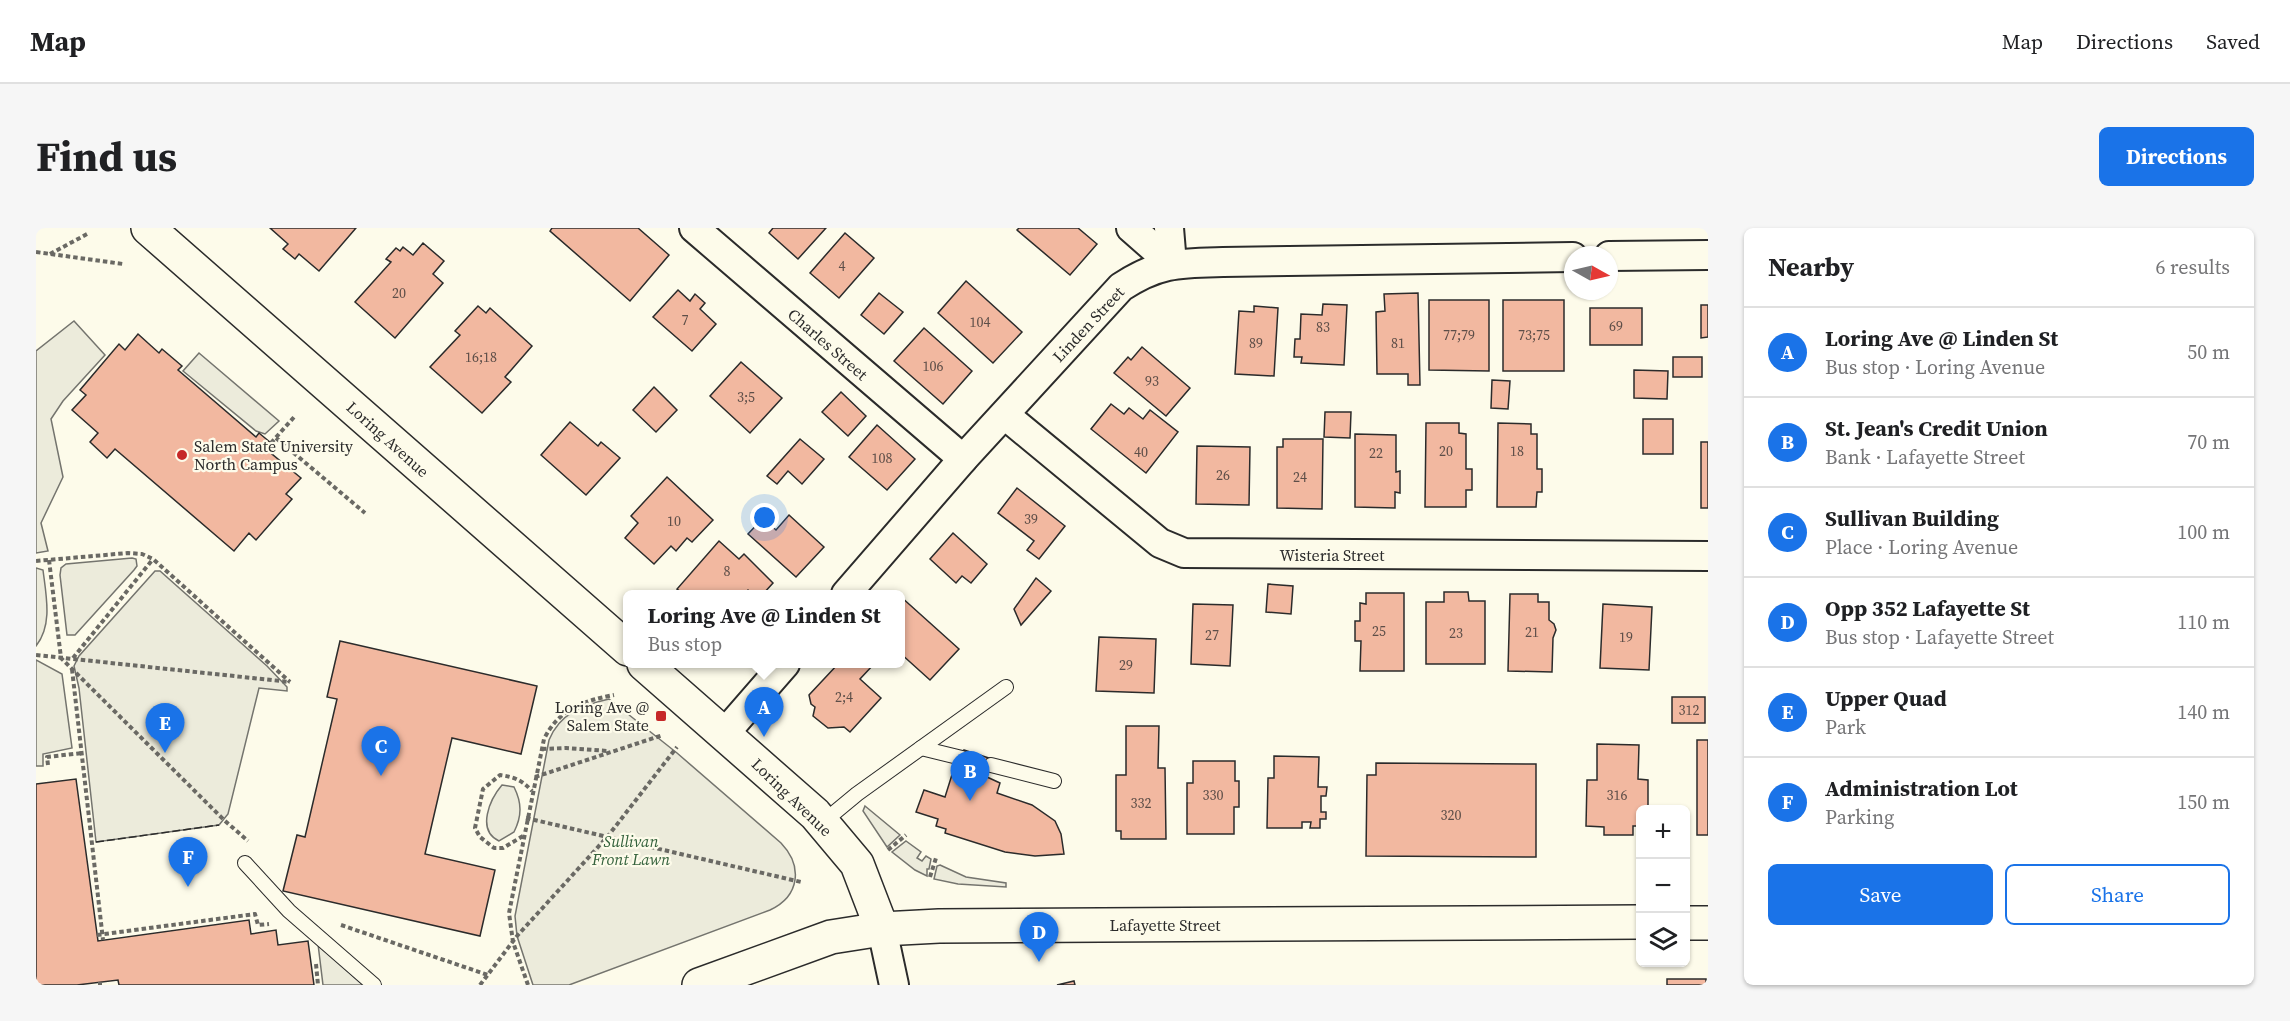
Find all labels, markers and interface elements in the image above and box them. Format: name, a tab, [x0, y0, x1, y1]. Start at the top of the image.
text: Map	[30, 22, 86, 60]
text: Map	[2002, 27, 2043, 56]
text: Directions	[2076, 27, 2173, 56]
text: Saved	[2206, 27, 2260, 56]
text: Find us	[36, 127, 177, 185]
button: Directions	[2099, 127, 2254, 186]
north arrow	[1564, 246, 1618, 300]
text: Nearby	[1768, 249, 1854, 285]
text: 6 results	[2155, 253, 2230, 281]
house number: 4	[839, 256, 846, 276]
street label: Linden Street	[1047, 281, 1129, 367]
house number: 20	[392, 283, 406, 303]
street label: Charles Street	[783, 303, 873, 385]
house number: 7	[682, 310, 689, 330]
house number: 104	[970, 312, 991, 332]
house number: 69	[1609, 316, 1623, 336]
house number: 83	[1316, 317, 1330, 337]
text: Loring Ave @ Linden St	[1825, 323, 2058, 353]
house number: 77;79	[1443, 325, 1475, 345]
house number: 73;75	[1518, 325, 1550, 345]
house number: 89	[1249, 333, 1263, 353]
house number: 81	[1391, 333, 1405, 353]
text: A	[1781, 338, 1794, 366]
text: 50 m	[2187, 338, 2230, 366]
house number: 16;18	[465, 347, 497, 367]
text: Bus stop · Loring Avenue	[1825, 353, 2045, 381]
house number: 106	[923, 356, 944, 376]
house number: 93	[1145, 371, 1159, 391]
house number: 3;5	[737, 387, 755, 407]
street label: Loring Avenue	[342, 396, 434, 482]
text: St. Jean's Credit Union	[1825, 413, 2048, 443]
text: B	[1781, 428, 1794, 456]
text: 70 m	[2187, 428, 2230, 456]
place label: Salem State University North Campus	[194, 435, 354, 475]
house number: 20	[1439, 441, 1453, 461]
house number: 18	[1510, 441, 1524, 461]
house number: 40	[1134, 442, 1148, 462]
house number: 22	[1369, 443, 1383, 463]
text: Bank · Lafayette Street	[1825, 443, 2025, 471]
marker: Salem State University North Campus	[175, 448, 189, 462]
house number: 108	[872, 448, 893, 468]
house number: 26	[1216, 465, 1230, 485]
house number: 24	[1293, 467, 1307, 487]
your location	[750, 503, 779, 532]
text: Sullivan Building	[1825, 503, 1999, 533]
house number: 39	[1024, 509, 1038, 529]
house number: 10	[667, 511, 681, 531]
text: C	[1781, 518, 1794, 546]
text: 100 m	[2177, 518, 2230, 546]
text: Place · Loring Avenue	[1825, 533, 2018, 561]
street label: Wisteria Street	[1280, 544, 1385, 566]
house number: 8	[724, 561, 731, 581]
popup	[623, 590, 905, 668]
text: Opp 352 Lafayette St	[1825, 593, 2030, 623]
text: Loring Ave @ Linden St	[647, 600, 881, 630]
text: D	[1780, 608, 1795, 636]
text: 110 m	[2177, 608, 2230, 636]
house number: 25	[1372, 621, 1386, 641]
house number: 21	[1525, 622, 1539, 642]
house number: 23	[1449, 623, 1463, 643]
text: Bus stop · Lafayette Street	[1825, 623, 2054, 651]
house number: 27	[1205, 625, 1219, 645]
house number: 19	[1619, 627, 1633, 647]
text: Bus stop	[647, 630, 722, 658]
house number: 29	[1119, 655, 1133, 675]
text: Upper Quad	[1825, 683, 1947, 713]
house number: 2;4	[835, 687, 853, 707]
pin: A	[744, 688, 784, 737]
place label: Loring Ave @ Salem State	[555, 696, 649, 736]
text: E	[1782, 698, 1793, 726]
text: 140 m	[2177, 698, 2230, 726]
house number: 312	[1679, 700, 1700, 720]
pin: E	[146, 704, 184, 753]
marker: Loring Ave @ Salem State	[654, 709, 668, 723]
text: Park	[1825, 713, 1866, 741]
pin: C	[362, 726, 400, 776]
pin: B	[950, 752, 990, 801]
street label: Loring Avenue	[747, 753, 837, 841]
text: Administration Lot	[1825, 773, 2018, 803]
house number: 330	[1203, 785, 1224, 805]
house number: 316	[1607, 785, 1628, 805]
text: F	[1782, 788, 1793, 816]
text: 150 m	[2177, 788, 2230, 816]
house number: 332	[1131, 793, 1152, 813]
text: Parking	[1825, 803, 1894, 831]
house number: 320	[1441, 805, 1462, 825]
map controls	[1636, 805, 1690, 967]
button: +	[1636, 805, 1690, 859]
park label: Sullivan Front Lawn	[591, 830, 670, 870]
pin: F	[168, 838, 208, 887]
button: −	[1636, 859, 1690, 913]
button: Save	[1768, 864, 1993, 925]
button: Share	[2005, 864, 2230, 925]
pin: D	[1020, 912, 1058, 962]
button: layers	[1636, 913, 1690, 967]
street label: Lafayette Street	[1109, 914, 1221, 936]

